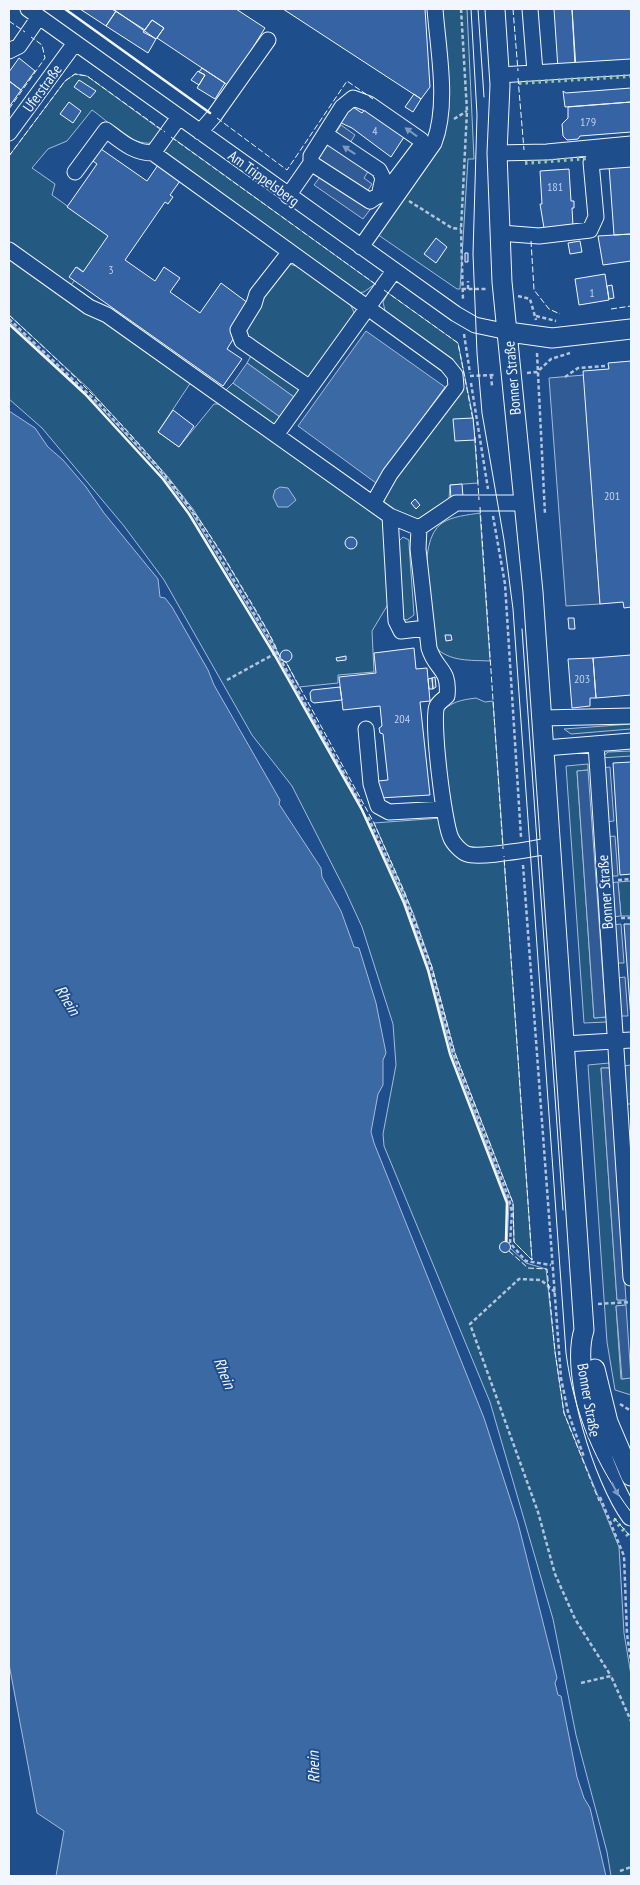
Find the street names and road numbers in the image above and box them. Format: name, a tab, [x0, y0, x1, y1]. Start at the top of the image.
street label: Uferstraße	[18, 60, 66, 116]
street label: Am Trippelsberg	[225, 146, 303, 210]
street label: Bonner Straße	[499, 340, 525, 416]
street label: Bonner Straße	[593, 854, 617, 930]
street label: Bonner Straße	[573, 1362, 605, 1438]

